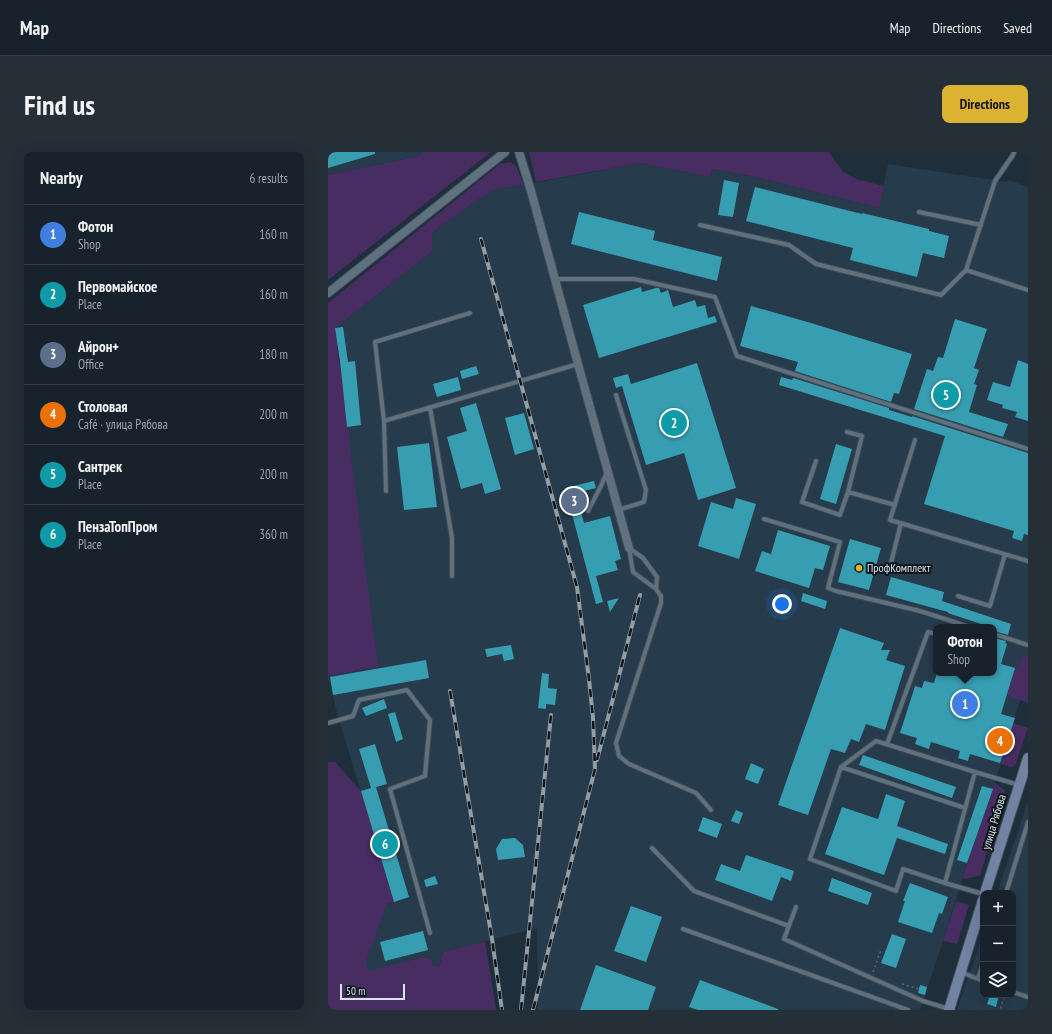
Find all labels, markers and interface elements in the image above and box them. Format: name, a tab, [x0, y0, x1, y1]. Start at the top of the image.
text: Map	[20, 16, 49, 40]
text: Map	[890, 19, 910, 37]
text: Directions	[932, 19, 981, 37]
text: Saved	[1003, 19, 1032, 37]
button: Directions	[942, 85, 1028, 123]
text: Find us	[24, 86, 95, 123]
text: Nearby	[40, 167, 83, 189]
text: 6 results	[249, 170, 288, 187]
text: Фотон	[78, 217, 113, 236]
text: 1	[50, 226, 56, 243]
text: 160 m	[259, 226, 288, 243]
text: Shop	[78, 236, 101, 253]
text: Первомайское	[78, 277, 158, 296]
text: 2	[50, 286, 56, 303]
text: 160 m	[259, 286, 288, 303]
text: Place	[78, 296, 102, 313]
text: Айрон+	[78, 337, 119, 356]
text: 3	[50, 346, 56, 363]
text: 180 m	[259, 346, 288, 363]
text: Office	[78, 356, 104, 373]
pin: 5	[933, 380, 959, 410]
text: Столовая	[78, 397, 128, 416]
text: 4	[50, 406, 56, 423]
text: 200 m	[259, 406, 288, 423]
pin: 2	[661, 408, 687, 438]
text: Café · улица Рябова	[78, 416, 168, 433]
text: Сантрек	[78, 457, 122, 476]
text: 5	[50, 466, 56, 483]
text: 200 m	[259, 466, 288, 483]
text: Place	[78, 476, 102, 493]
pin: 3	[561, 486, 587, 516]
text: ПензаТопПром	[78, 517, 157, 536]
text: 6	[50, 526, 56, 543]
text: 360 m	[259, 526, 288, 543]
text: Place	[78, 536, 102, 553]
place label: ПрофКомплект	[867, 560, 931, 575]
marker: ПрофКомплект	[854, 563, 864, 573]
your location	[772, 594, 792, 614]
popup	[933, 624, 997, 676]
text: Фотон	[947, 632, 983, 651]
text: Shop	[947, 651, 970, 668]
pin: 1	[952, 689, 978, 719]
pin: 4	[987, 726, 1013, 756]
street label: улица Рябова	[978, 792, 1009, 851]
pin: 6	[372, 829, 398, 859]
map controls	[980, 890, 1016, 998]
button: +	[980, 890, 1016, 926]
button: −	[980, 926, 1016, 962]
button: layers	[980, 962, 1016, 998]
scale bar	[340, 982, 405, 1001]
text: 50 m	[346, 984, 365, 998]

